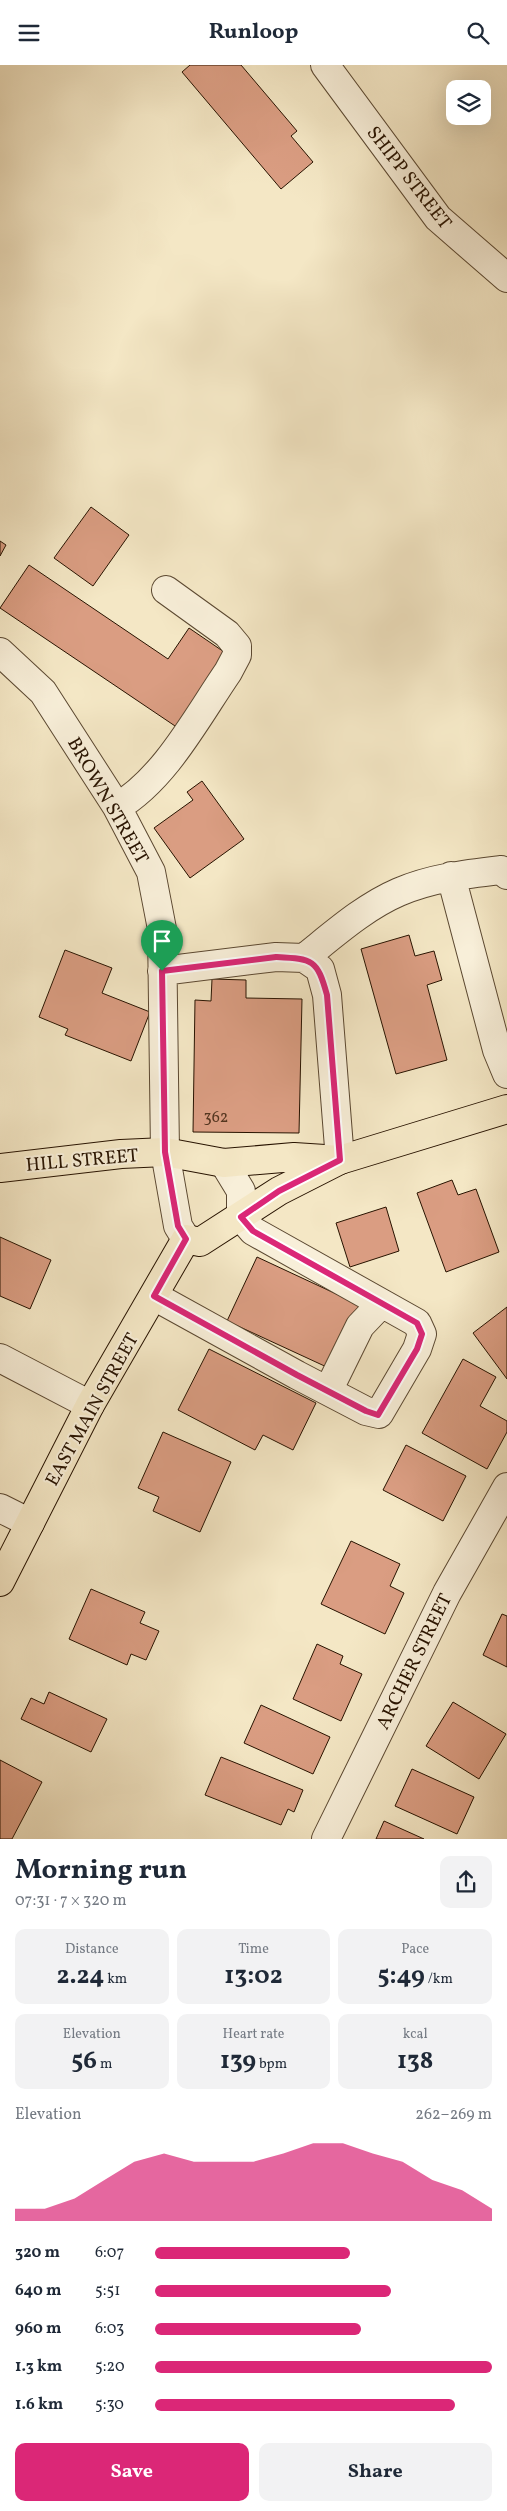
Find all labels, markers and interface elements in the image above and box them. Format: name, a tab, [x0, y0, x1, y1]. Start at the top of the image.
text: Runloop	[209, 17, 298, 48]
icon: menu	[15, 19, 43, 47]
icon: search	[464, 19, 492, 47]
map controls	[446, 80, 491, 125]
button: layers	[446, 80, 491, 125]
street label: SHIPP STREET	[360, 121, 457, 235]
street label: BROWN STREET	[60, 733, 154, 869]
pin	[141, 920, 183, 971]
icon: arrive	[148, 927, 176, 955]
house number: 362	[204, 1107, 228, 1129]
street label: HILL STREET	[25, 1143, 140, 1179]
street label: EAST MAIN STREET	[40, 1329, 146, 1491]
street label: ARCHER STREET	[371, 1590, 459, 1734]
text: Morning run	[15, 1851, 187, 1890]
button: share	[440, 1856, 492, 1908]
text: 07:31 · 7 × 320 m	[15, 1890, 127, 1912]
text: Distance	[65, 1940, 119, 1959]
text: Time	[238, 1940, 269, 1959]
text: Pace	[401, 1940, 429, 1959]
text: 2.24	[56, 1959, 104, 1994]
text: 13:02	[224, 1959, 283, 1994]
text: 5:49	[377, 1959, 425, 1994]
text: km	[104, 1970, 127, 1989]
text: /km	[425, 1970, 453, 1989]
text: Elevation	[63, 2025, 121, 2044]
text: Heart rate	[223, 2025, 284, 2044]
text: kcal	[403, 2025, 428, 2044]
text: 56	[71, 2044, 97, 2079]
text: 139	[220, 2044, 256, 2079]
text: 138	[397, 2044, 433, 2079]
text: m	[97, 2055, 112, 2074]
text: bpm	[256, 2055, 287, 2074]
text: Elevation	[15, 2104, 82, 2126]
text: 262–269 m	[415, 2104, 492, 2126]
text: 320 m	[15, 2242, 60, 2264]
text: 6:07	[95, 2242, 124, 2264]
text: 640 m	[15, 2280, 61, 2302]
text: 5:51	[95, 2280, 120, 2302]
text: 960 m	[15, 2318, 61, 2340]
text: 6:03	[95, 2318, 124, 2340]
text: 1.3 km	[15, 2356, 62, 2378]
text: 5:20	[95, 2356, 125, 2378]
text: 1.6 km	[15, 2394, 63, 2416]
text: 5:30	[95, 2394, 124, 2416]
button: Save	[15, 2443, 249, 2501]
button: Share	[259, 2443, 492, 2501]

